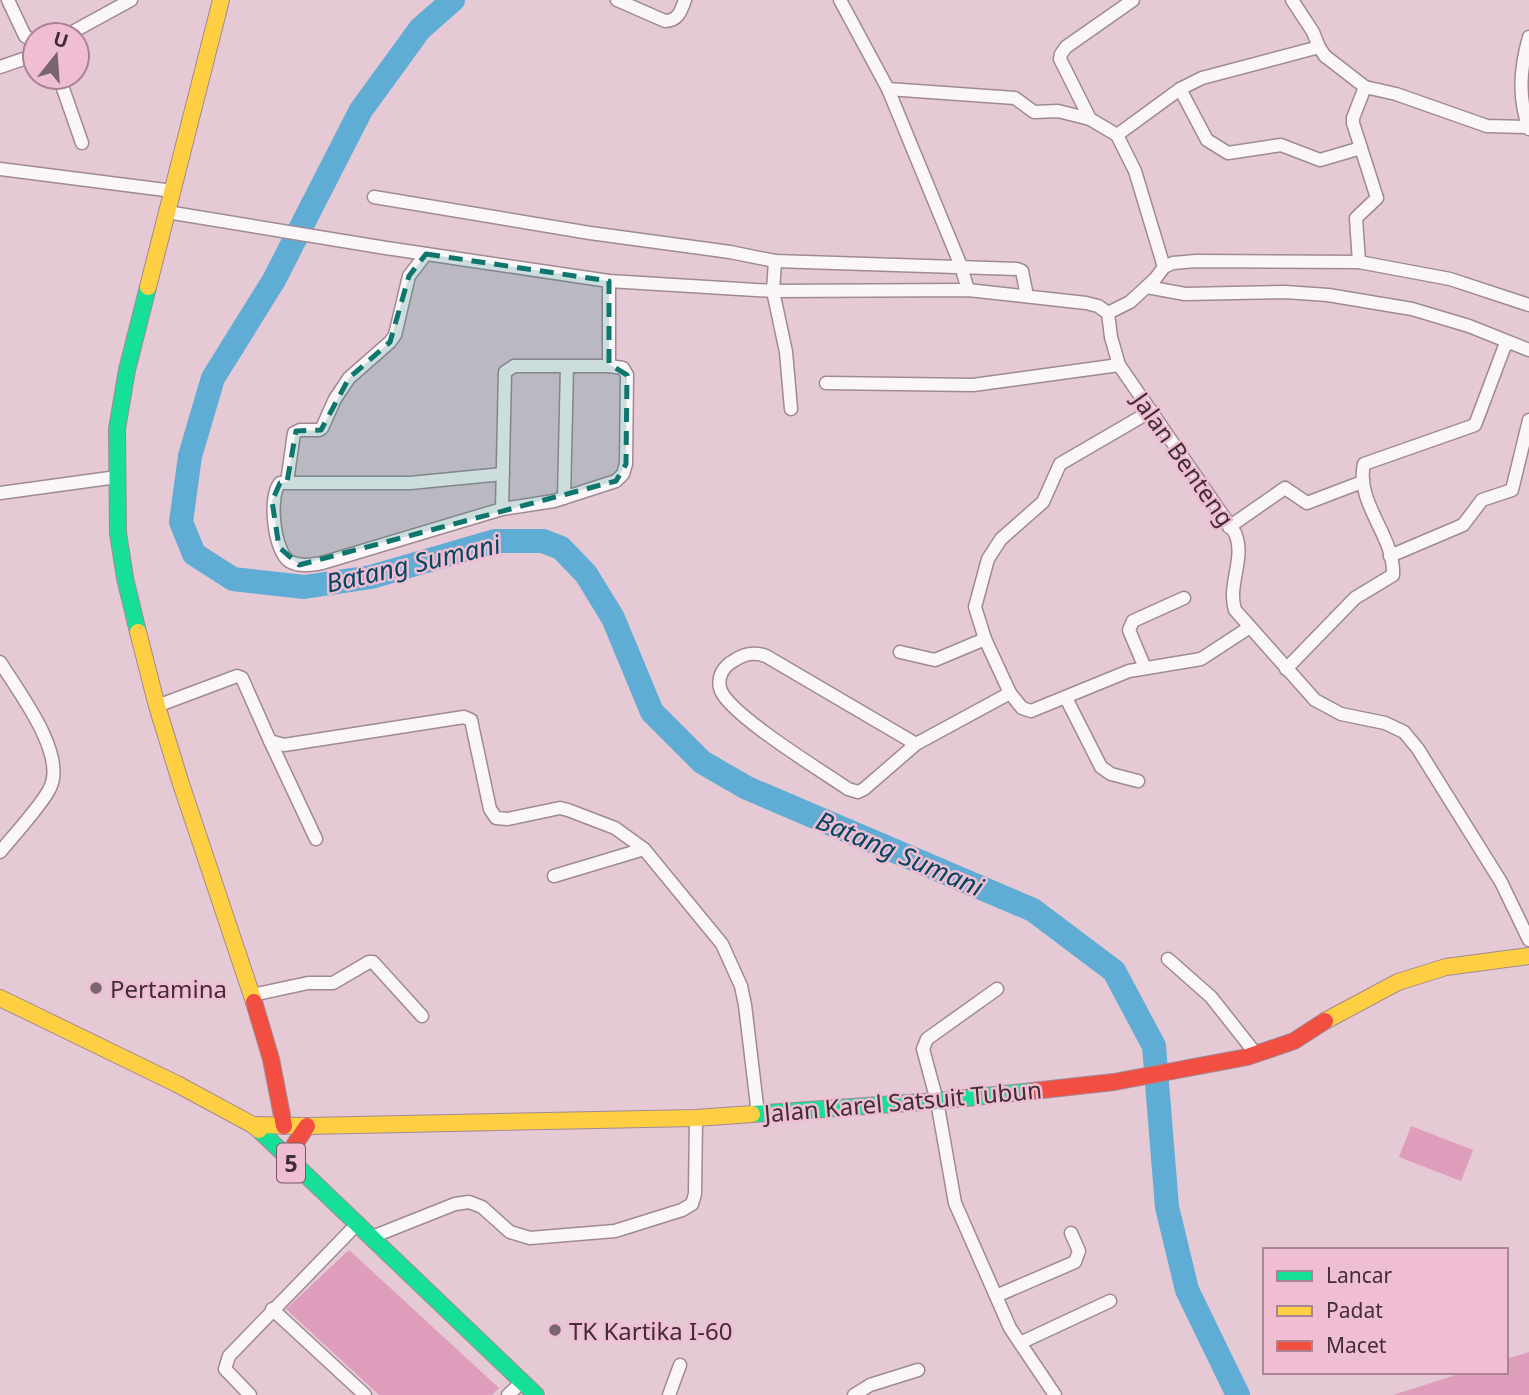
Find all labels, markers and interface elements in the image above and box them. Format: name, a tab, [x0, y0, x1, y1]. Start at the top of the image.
north arrow	[21, 21, 91, 91]
text: U	[50, 25, 72, 54]
street label: Jalan Benteng	[1124, 384, 1242, 533]
water label: Batang Sumani	[322, 525, 505, 601]
water label: Batang Sumani	[811, 802, 990, 905]
place label: Pertamina	[110, 972, 227, 1005]
marker: Pertamina	[88, 980, 104, 996]
street label: Jalan Karel Satsuit Tubun	[761, 1072, 1043, 1130]
road number: 5	[277, 1144, 305, 1182]
legend	[1263, 1248, 1508, 1374]
text: Lancar	[1326, 1261, 1393, 1289]
text: Padat	[1326, 1296, 1383, 1324]
place label: TK Kartika I-60	[569, 1314, 732, 1347]
marker: TK Kartika I-60	[547, 1322, 563, 1338]
text: Macet	[1326, 1331, 1387, 1359]

